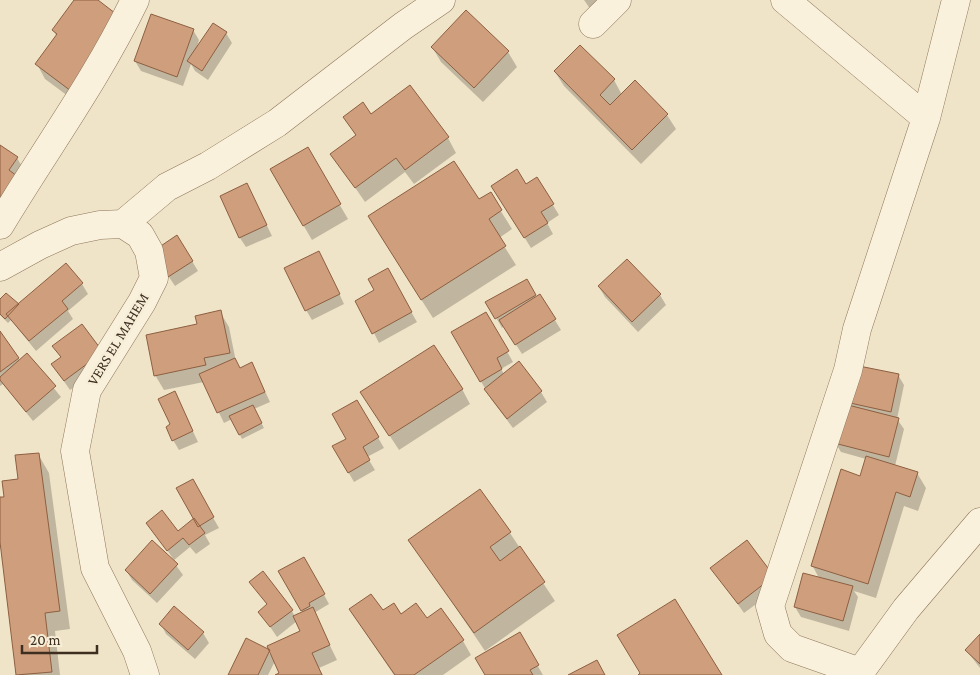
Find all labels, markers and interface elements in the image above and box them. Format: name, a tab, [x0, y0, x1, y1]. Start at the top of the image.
street label: VERS EL MAHEM	[84, 290, 152, 388]
scale bar	[22, 622, 98, 654]
text: 20 m	[30, 632, 61, 648]

